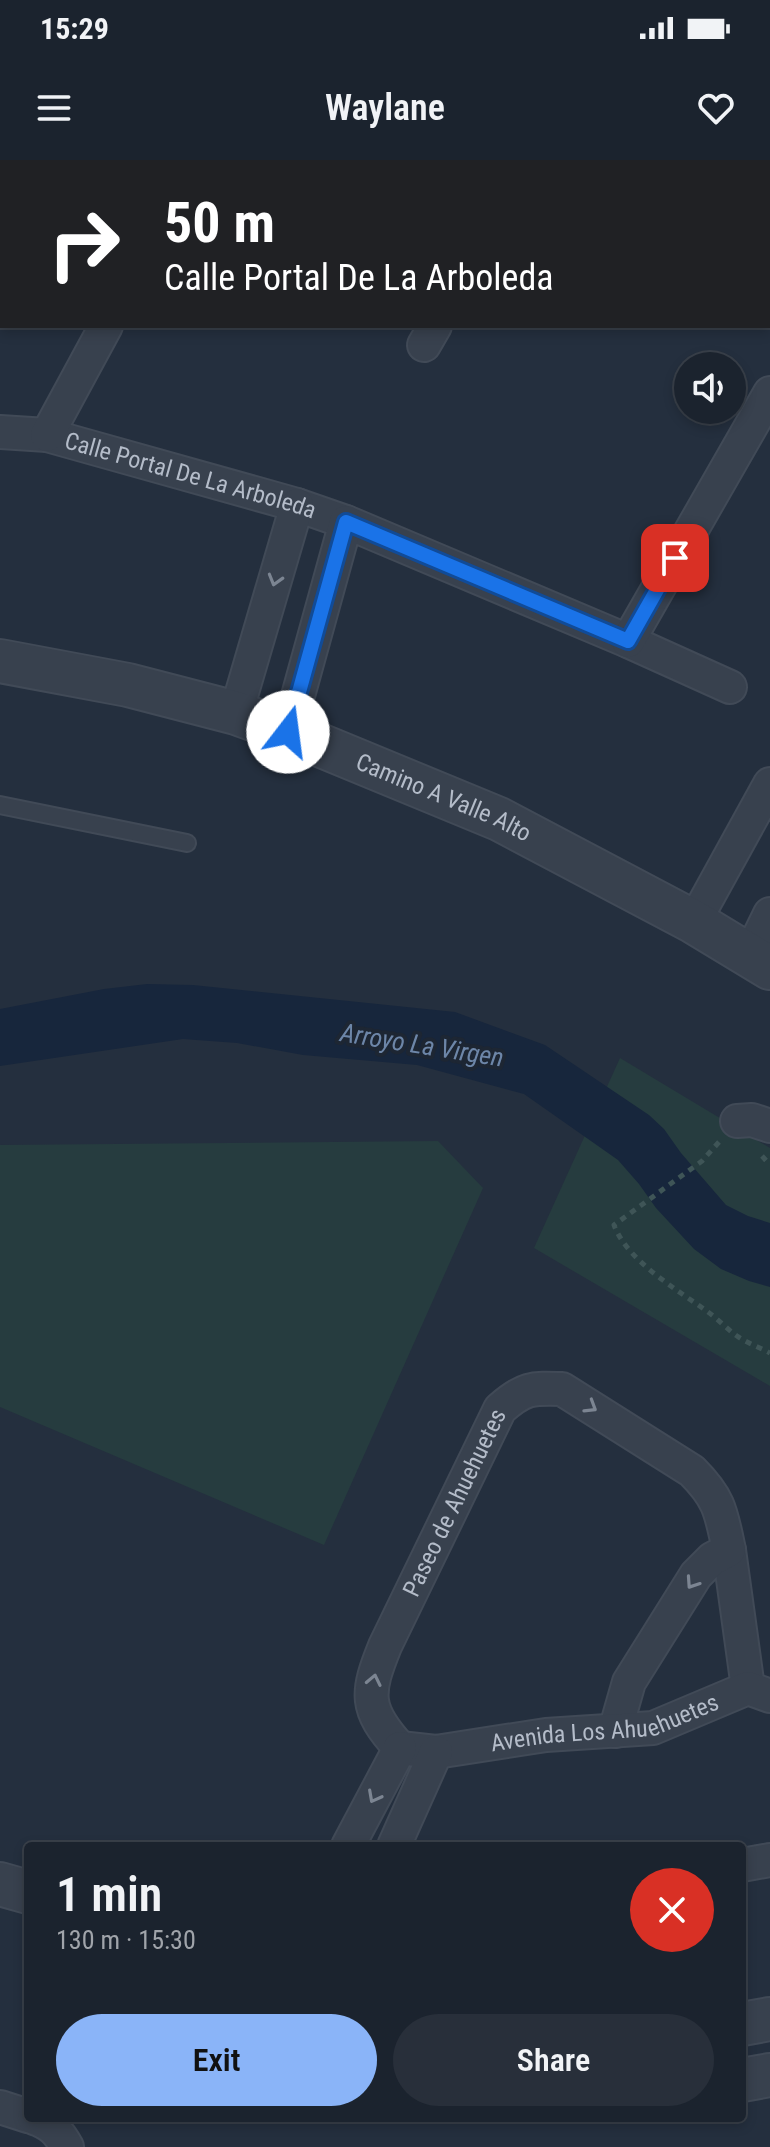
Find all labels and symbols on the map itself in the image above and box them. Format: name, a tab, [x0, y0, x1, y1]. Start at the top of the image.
street label: Calle Portal De La Arboleda	[62, 427, 320, 525]
pin	[641, 524, 709, 592]
one-way arrow	[268, 572, 284, 586]
position arrow	[246, 690, 330, 774]
street label: Camino A Valle Alto	[352, 748, 536, 847]
water label: Arroyo La Virgen	[337, 1017, 506, 1073]
one-way arrow	[582, 1398, 596, 1413]
street label: Paseo de Ahuehuetes	[397, 1404, 512, 1601]
one-way arrow	[687, 1575, 702, 1589]
one-way arrow	[365, 1673, 382, 1687]
street label: Avenida Los Ahuehuetes	[489, 1688, 723, 1757]
one-way arrow	[368, 1788, 383, 1803]

